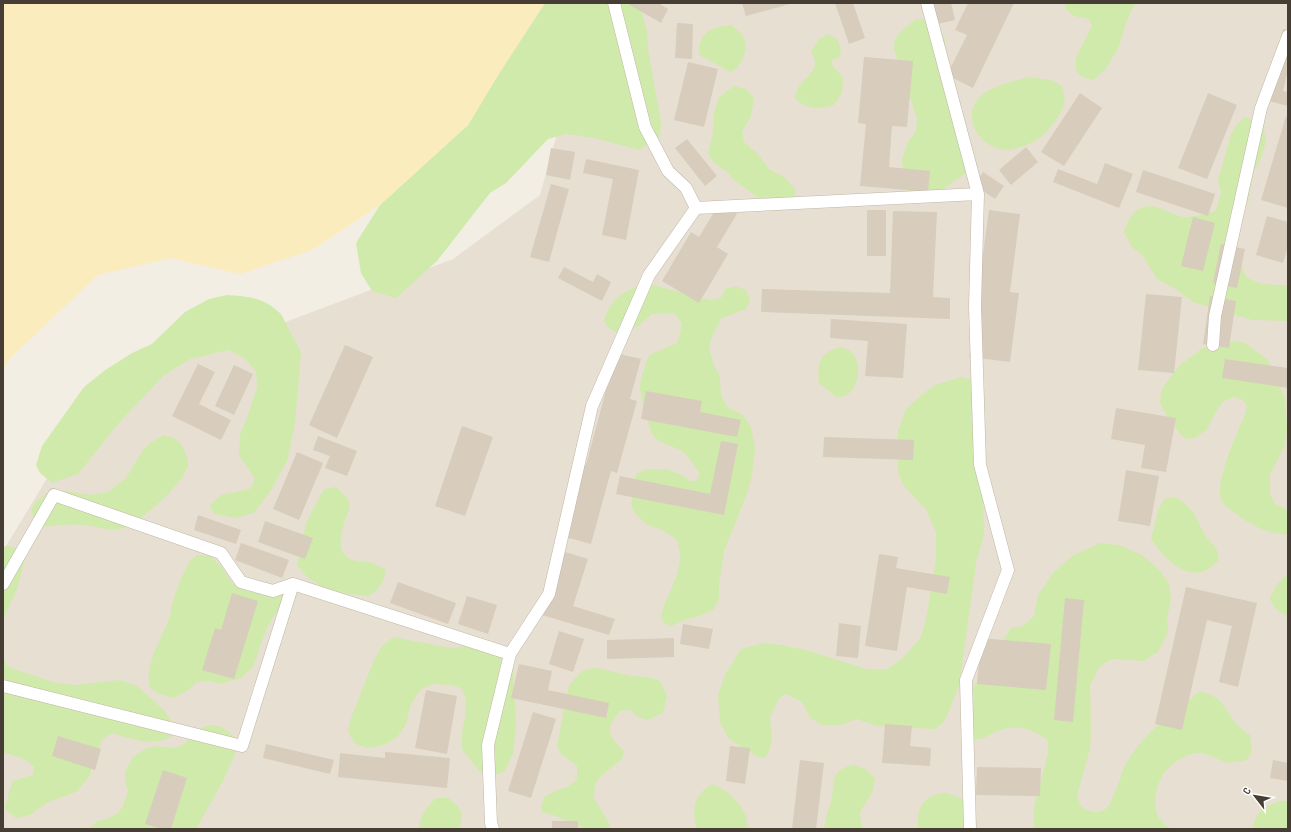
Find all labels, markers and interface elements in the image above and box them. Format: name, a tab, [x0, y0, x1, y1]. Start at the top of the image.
north arrow	[1235, 776, 1275, 816]
text: С	[1240, 785, 1254, 797]

